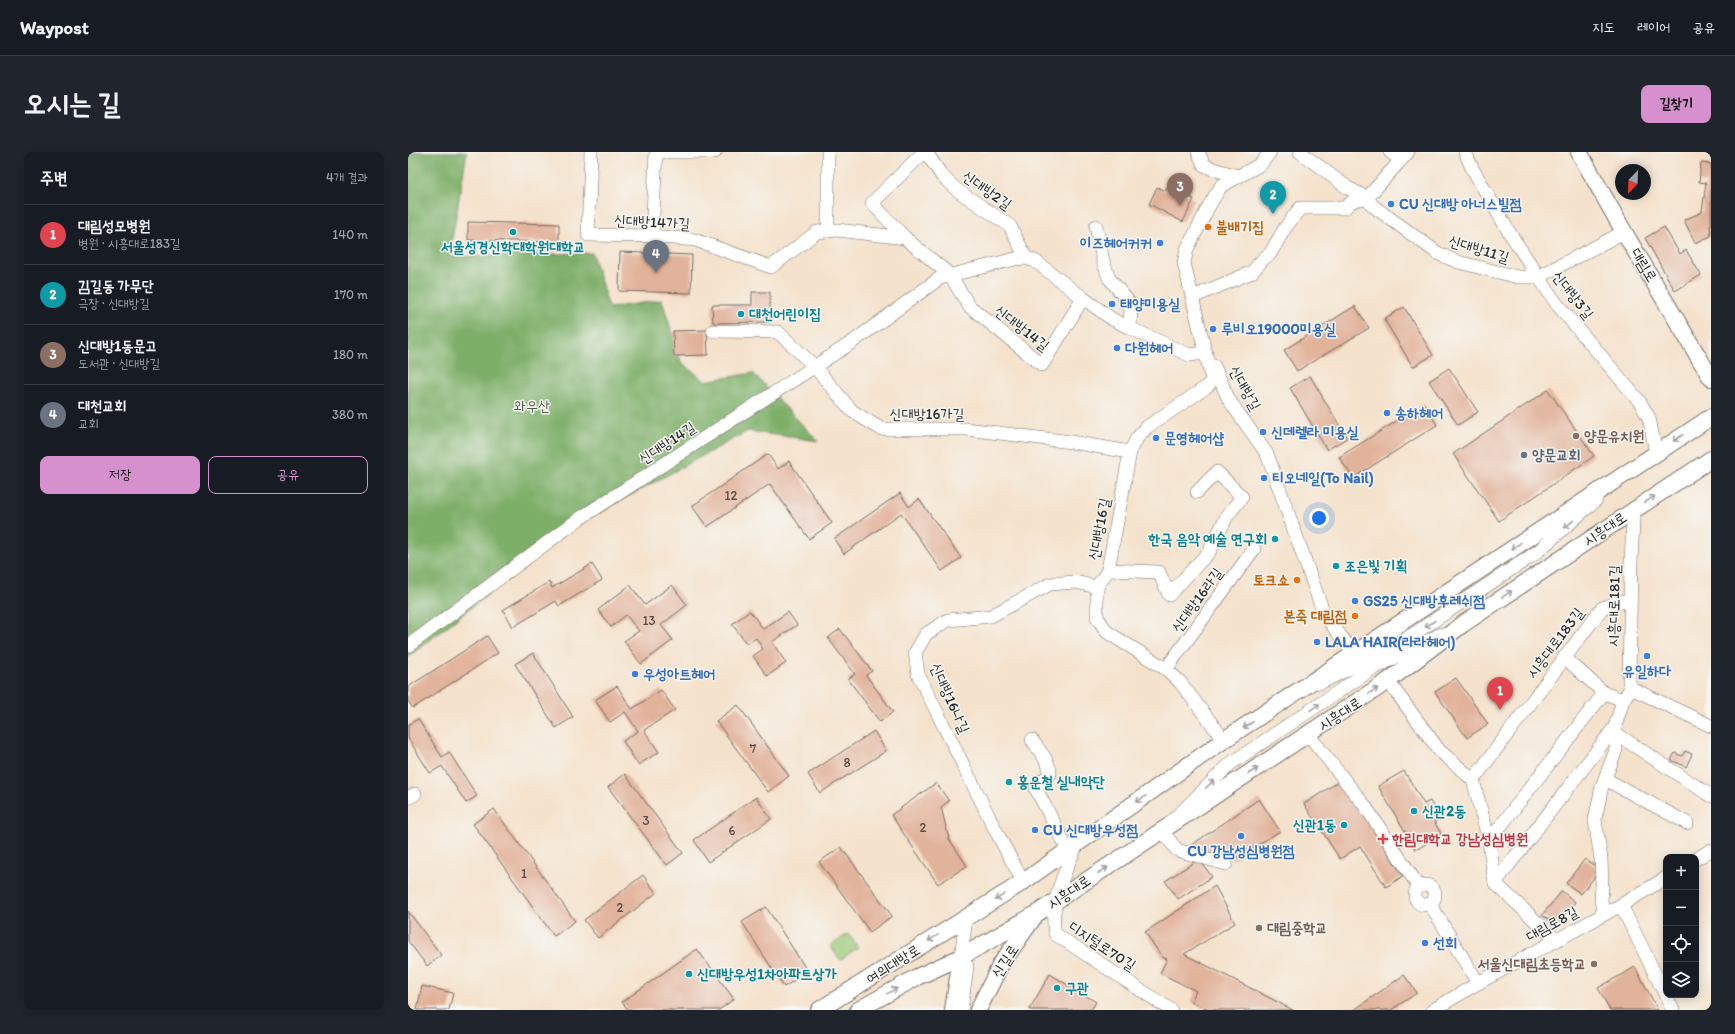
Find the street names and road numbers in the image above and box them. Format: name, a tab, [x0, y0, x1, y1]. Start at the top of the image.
street label: 신대방2길	[959, 167, 1015, 213]
street label: 신대방14가길	[613, 211, 691, 233]
street label: 신대방11길	[1447, 231, 1511, 267]
street label: 대림로	[1627, 245, 1661, 285]
street label: 신대방3길	[1549, 267, 1597, 323]
street label: 신대방14길	[991, 301, 1053, 355]
street label: 신대방길	[1225, 363, 1265, 413]
street label: 신대방16가길	[889, 405, 965, 423]
street label: 신대방14길	[635, 418, 699, 468]
street label: 신대방16길	[1084, 496, 1114, 562]
street label: 시흥대로	[1580, 508, 1630, 550]
street label: 신대방16라길	[1168, 564, 1226, 636]
street label: 시흥대로181길	[1604, 565, 1624, 647]
street label: 시흥대로183길	[1523, 604, 1587, 682]
street label: 신대방16나길	[926, 660, 974, 736]
street label: 시흥대로	[1315, 693, 1365, 735]
street label: 시흥대로	[1044, 871, 1094, 913]
street label: 대림로8길	[1523, 902, 1581, 946]
street label: 디지털로70길	[1065, 917, 1139, 975]
street label: 여의대방로	[863, 940, 923, 988]
street label: 신길로	[988, 941, 1022, 981]

